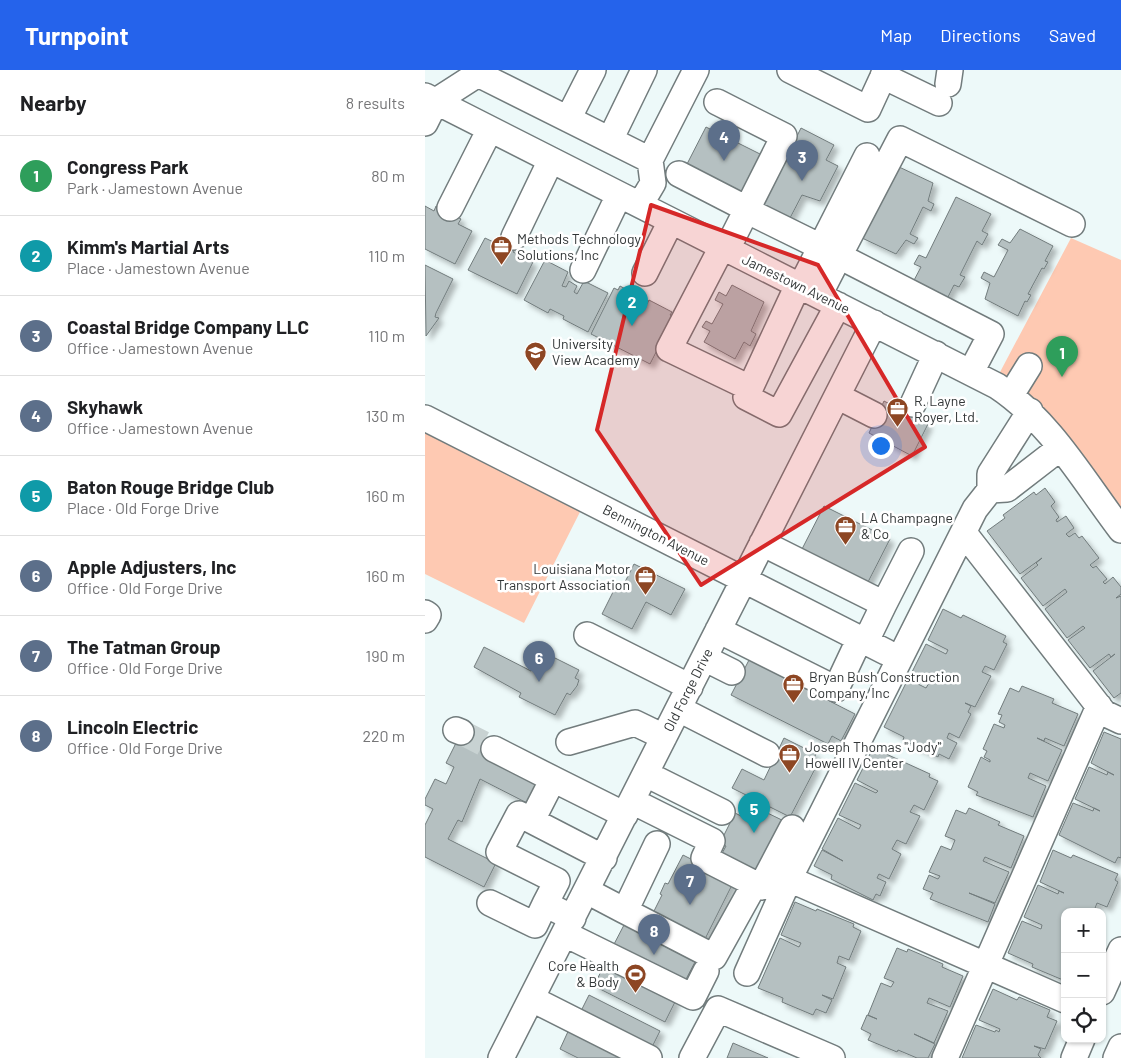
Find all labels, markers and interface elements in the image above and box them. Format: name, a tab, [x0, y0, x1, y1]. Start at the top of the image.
text: Turnpoint	[25, 21, 129, 50]
text: Map	[880, 24, 912, 46]
text: Directions	[940, 24, 1021, 46]
text: Saved	[1049, 24, 1096, 46]
text: Nearby	[20, 90, 86, 115]
text: 8 results	[346, 93, 405, 112]
pin: 4	[708, 120, 740, 161]
pin: 3	[786, 140, 818, 181]
text: Congress Park	[67, 155, 189, 178]
text: 1	[33, 166, 39, 185]
text: 80 m	[371, 166, 405, 185]
text: Park · Jamestown Avenue	[67, 178, 243, 197]
place label: Methods Technology Solutions, Inc	[517, 230, 641, 263]
text: Kimm's Martial Arts	[67, 235, 229, 258]
office icon: Methods Technology Solutions, Inc	[489, 235, 513, 266]
text: 2	[32, 246, 40, 265]
text: 110 m	[368, 246, 405, 265]
street label: Jamestown Avenue	[739, 250, 853, 317]
text: Place · Jamestown Avenue	[67, 258, 250, 277]
pin: 2	[616, 285, 648, 326]
text: Coastal Bridge Company LLC	[67, 315, 309, 338]
text: 3	[32, 326, 40, 345]
text: 110 m	[368, 326, 405, 345]
place label: University View Academy	[552, 335, 640, 368]
pin: 1	[1046, 336, 1078, 377]
text: Office · Jamestown Avenue	[67, 338, 253, 357]
school or university icon: University View Academy	[524, 340, 548, 371]
place label: R. Layne Royer, Ltd.	[914, 392, 979, 425]
text: Skyhawk	[67, 395, 143, 418]
office icon: R. Layne Royer, Ltd.	[886, 397, 910, 428]
text: 4	[31, 406, 41, 425]
text: 130 m	[366, 406, 405, 425]
text: Office · Jamestown Avenue	[67, 418, 253, 437]
your location	[868, 433, 894, 459]
text: Baton Rouge Bridge Club	[67, 475, 274, 498]
text: 5	[32, 486, 40, 505]
text: 160 m	[366, 486, 405, 505]
text: Place · Old Forge Drive	[67, 498, 219, 517]
street label: Bennington Avenue	[600, 500, 712, 569]
place label: LA Champagne & Co	[861, 509, 953, 542]
office icon: LA Champagne & Co	[833, 514, 857, 545]
text: Apple Adjusters, Inc	[67, 555, 237, 578]
place label: Louisiana Motor Transport Association	[497, 560, 630, 593]
office icon: Louisiana Motor Transport Association	[634, 565, 658, 596]
text: 6	[32, 566, 40, 585]
text: 160 m	[366, 566, 405, 585]
text: Office · Old Forge Drive	[67, 578, 223, 597]
text: The Tatman Group	[67, 635, 221, 658]
pin: 6	[523, 641, 555, 682]
street label: Old Forge Drive	[659, 645, 716, 734]
text: 7	[32, 646, 40, 665]
text: 190 m	[366, 646, 405, 665]
text: Office · Old Forge Drive	[67, 658, 223, 677]
place label: Bryan Bush Construction Company, Inc	[809, 668, 959, 701]
office icon: Bryan Bush Construction Company, Inc	[781, 673, 805, 704]
text: Lincoln Electric	[67, 715, 198, 738]
text: 8	[32, 726, 40, 745]
text: 220 m	[362, 726, 405, 745]
text: Office · Old Forge Drive	[67, 738, 223, 757]
place label: Joseph Thomas "Jody" Howell IV Center	[805, 738, 941, 771]
office icon: Joseph Thomas "Jody" Howell IV Center	[777, 743, 801, 774]
pin: 5	[738, 792, 770, 833]
pin: 7	[674, 864, 706, 905]
map controls	[1061, 908, 1106, 1043]
button: +	[1061, 908, 1106, 953]
pin: 8	[638, 914, 670, 955]
button: −	[1061, 953, 1106, 998]
place label: Core Health & Body	[548, 957, 620, 990]
sports icon: Core Health & Body	[623, 962, 647, 993]
button: locate	[1061, 998, 1106, 1043]

